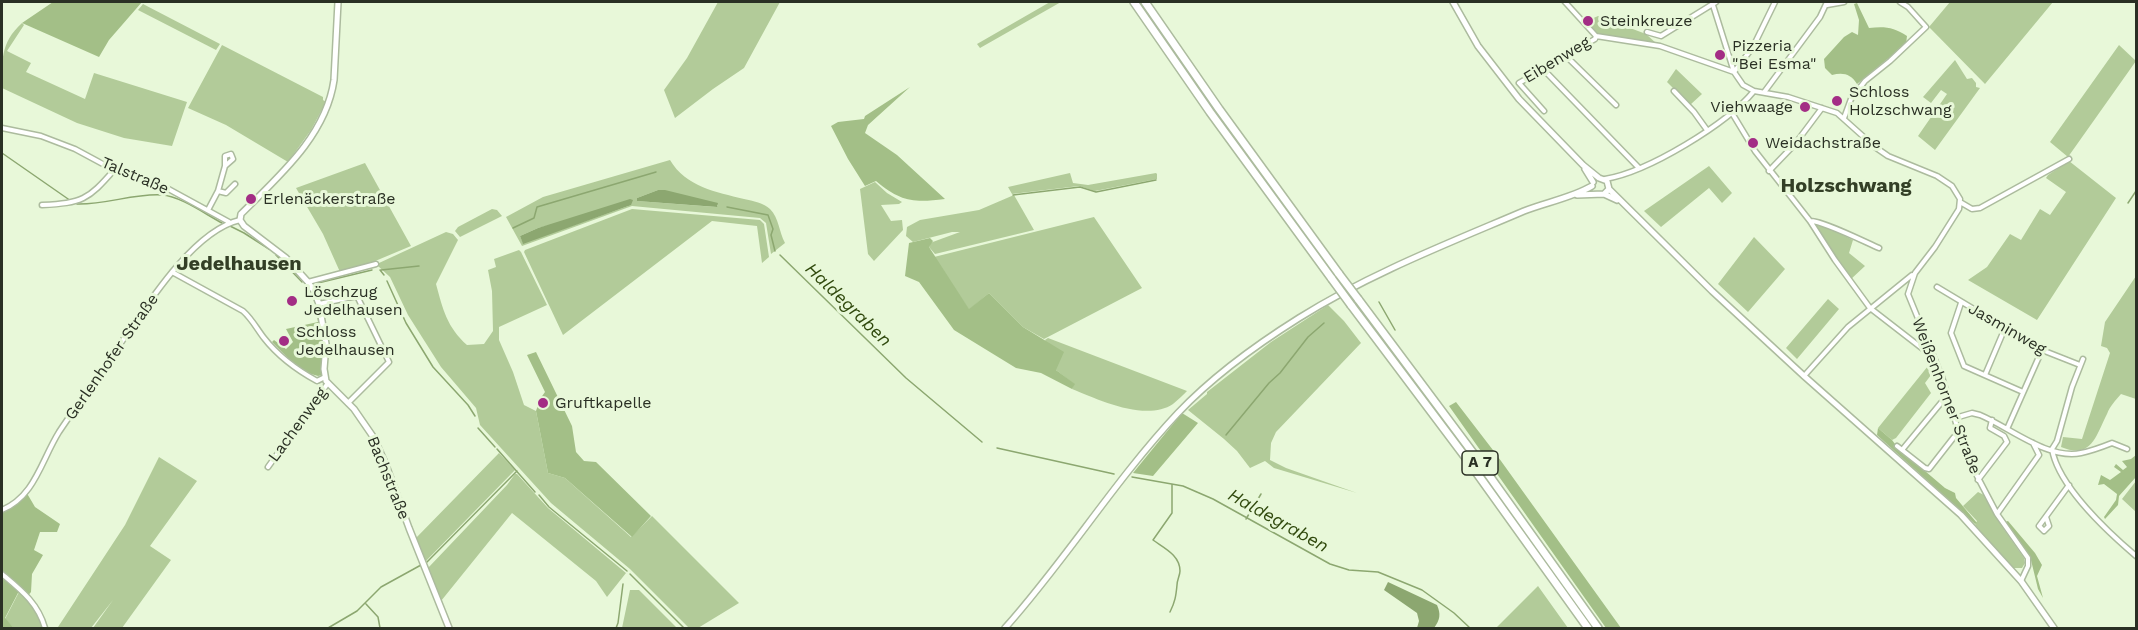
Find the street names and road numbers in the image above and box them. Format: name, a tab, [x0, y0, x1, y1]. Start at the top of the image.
street label: Eibenweg	[1520, 33, 1594, 87]
street label: Talstraße	[98, 153, 172, 199]
street label: Gerlenhofer Straße	[61, 290, 163, 424]
street label: Jasminweg	[1965, 299, 2049, 359]
street label: Weißenhorner Straße	[1907, 315, 1985, 477]
street label: Lachenweg	[265, 384, 331, 466]
street label: Bachstraße	[363, 434, 413, 522]
road number: A 7	[1462, 451, 1498, 475]

